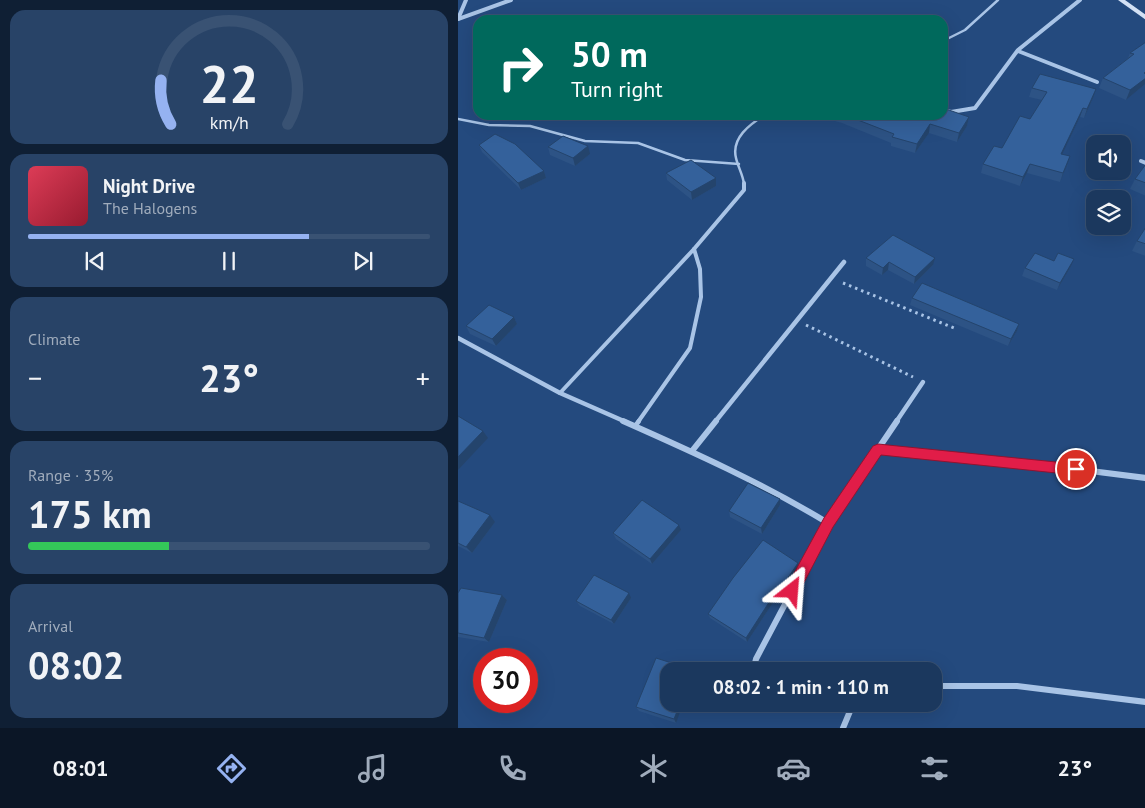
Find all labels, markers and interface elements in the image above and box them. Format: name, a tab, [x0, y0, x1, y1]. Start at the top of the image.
text: 50 m	[571, 31, 648, 77]
icon: right	[488, 35, 553, 100]
text: 22	[200, 50, 258, 117]
text: Turn right	[571, 75, 663, 103]
text: km/h	[209, 111, 249, 134]
map controls	[1086, 135, 1131, 235]
button: sound	[1086, 135, 1131, 180]
text: Night Drive	[103, 174, 195, 198]
button: layers	[1086, 190, 1131, 235]
text: The Halogens	[103, 198, 197, 218]
icon: previous	[81, 247, 109, 275]
icon: pause	[215, 247, 243, 275]
icon: next	[349, 247, 377, 275]
text: Climate	[28, 329, 80, 349]
text: 23°	[199, 353, 259, 402]
text: −	[28, 359, 42, 396]
text: +	[416, 359, 430, 396]
pin	[1055, 448, 1097, 490]
icon: arrive	[1062, 455, 1090, 483]
text: Range · 35%	[28, 465, 113, 485]
text: 175 km	[28, 489, 152, 538]
position arrow	[765, 564, 817, 616]
text: Arrival	[28, 616, 73, 636]
text: 08:02	[28, 640, 124, 689]
speed limit sign: 30	[473, 648, 538, 713]
text: 08:02 · 1 min · 110 m	[713, 675, 889, 699]
icon: directions	[214, 751, 249, 786]
icon: music	[355, 751, 390, 786]
icon: phone	[495, 751, 530, 786]
icon: climate	[636, 751, 671, 786]
icon: car	[776, 751, 811, 786]
icon: filters	[917, 751, 952, 786]
text: 08:01	[53, 754, 109, 782]
text: 23°	[1058, 754, 1092, 782]

